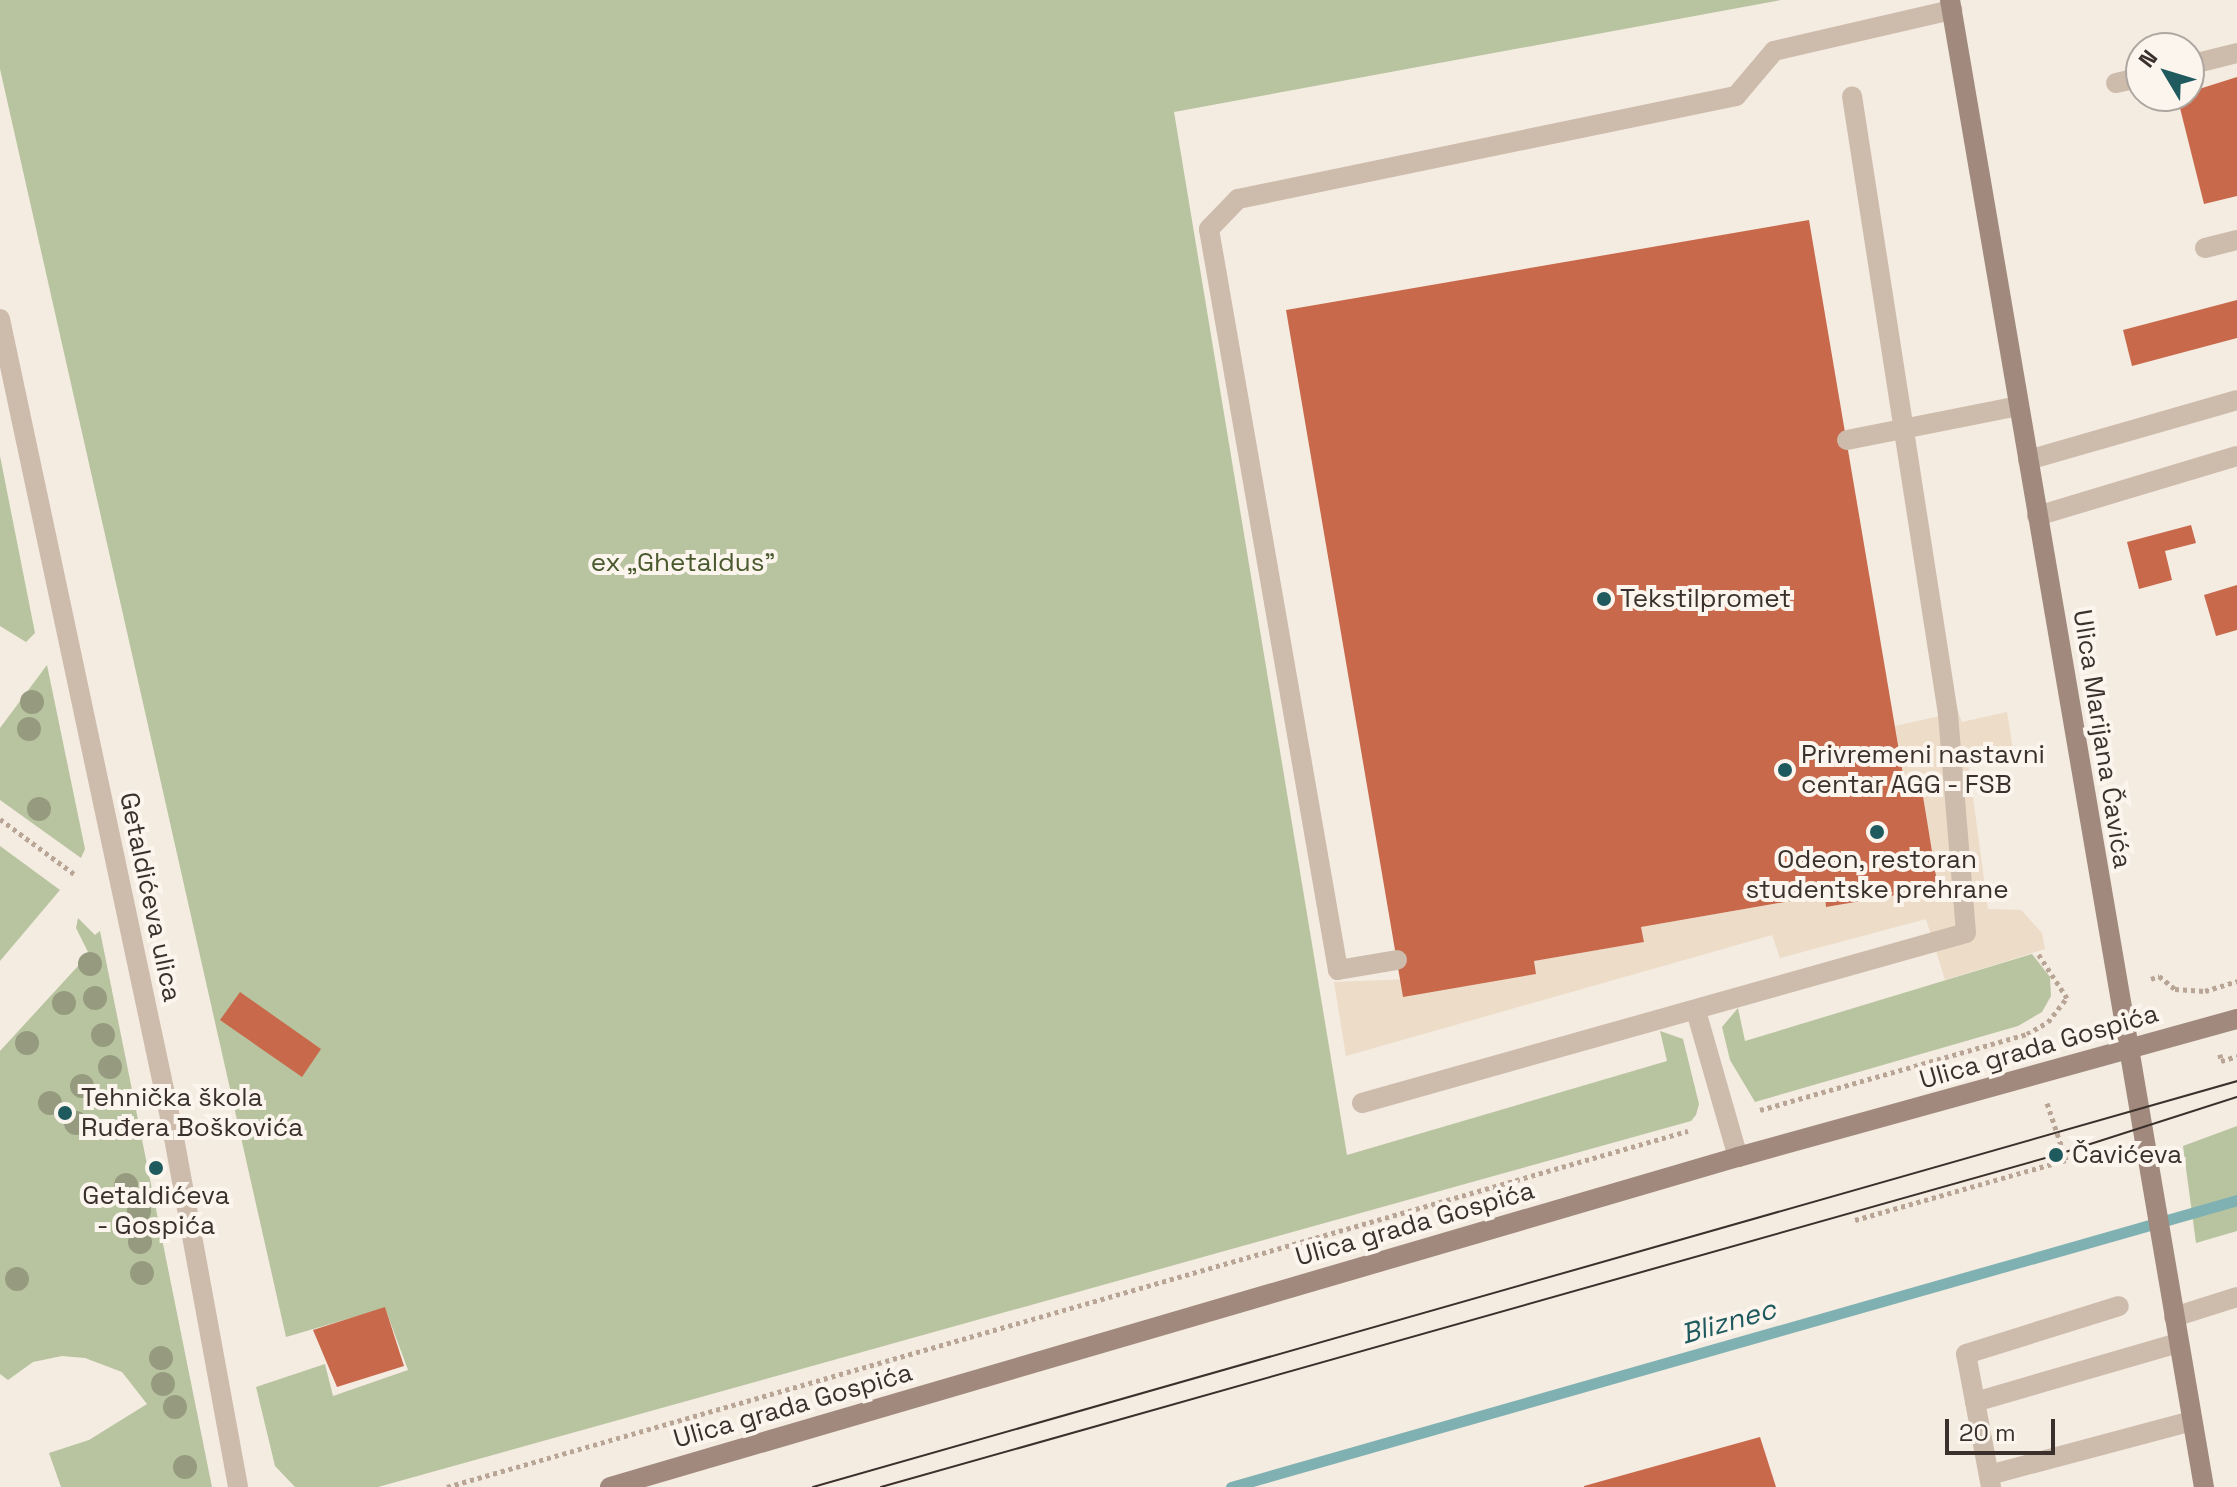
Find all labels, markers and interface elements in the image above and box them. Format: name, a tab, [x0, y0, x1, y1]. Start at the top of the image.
north arrow	[2125, 32, 2205, 112]
text: N	[2132, 44, 2163, 73]
park label: ex „Ghetaldus”	[590, 547, 776, 579]
place label: Tekstilpromet	[1620, 583, 1791, 615]
marker: Tekstilpromet	[1595, 590, 1613, 608]
street label: Ulica Marijana Čavića	[2066, 607, 2138, 871]
place label: Privremeni nastavni centar AGG - FSB	[1801, 739, 2045, 800]
marker: Privremeni nastavni centar AGG - FSB	[1776, 761, 1794, 779]
street label: Getaldićeva ulica	[113, 790, 187, 1004]
marker: Odeon, restoran studentske prehrane	[1868, 823, 1886, 841]
place label: Odeon, restoran studentske prehrane	[1745, 844, 2009, 906]
street label: Ulica grada Gospića	[1916, 998, 2162, 1096]
place label: Tehnička škola Ruđera Boškovića	[81, 1082, 303, 1144]
marker: Tehnička škola Ruđera Boškovića	[56, 1104, 74, 1122]
place label: Čavićeva	[2072, 1139, 2182, 1171]
marker: Čavićeva	[2047, 1146, 2065, 1164]
marker: Getaldićeva - Gospića	[147, 1159, 165, 1177]
street label: Ulica grada Gospića	[1292, 1175, 1538, 1273]
place label: Getaldićeva - Gospića	[82, 1180, 230, 1242]
water label: Bliznec	[1677, 1291, 1779, 1351]
street label: Ulica grada Gospića	[670, 1357, 916, 1455]
scale bar	[1949, 1403, 2059, 1453]
text: 20 m	[1959, 1417, 2016, 1448]

